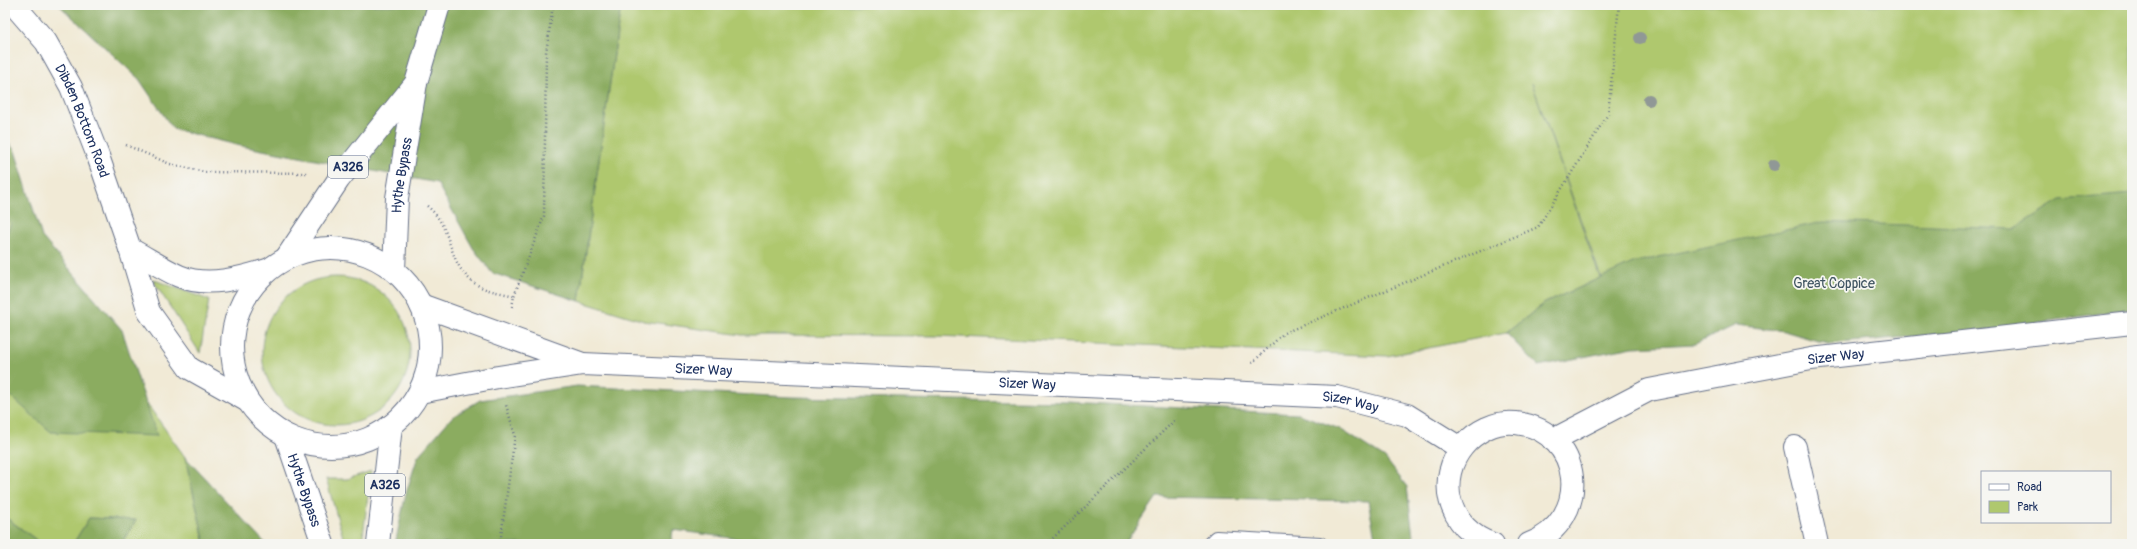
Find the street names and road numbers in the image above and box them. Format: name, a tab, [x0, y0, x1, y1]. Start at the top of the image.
street label: Dibden Bottom Road	[51, 61, 113, 180]
street label: Hythe Bypass	[388, 135, 415, 214]
road number: A326	[328, 156, 368, 178]
street label: Sizer Way	[1806, 345, 1865, 368]
street label: Sizer Way	[674, 360, 733, 379]
street label: Sizer Way	[998, 374, 1056, 393]
street label: Sizer Way	[1322, 388, 1380, 416]
street label: Hythe Bypass	[284, 451, 325, 530]
road number: A326	[365, 474, 405, 496]

